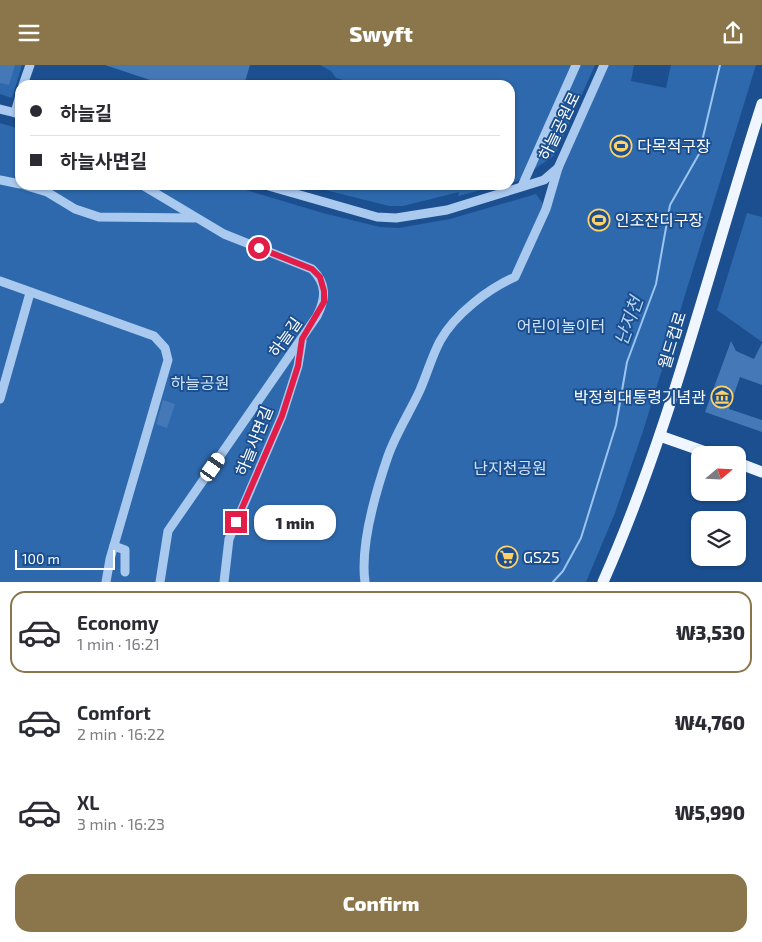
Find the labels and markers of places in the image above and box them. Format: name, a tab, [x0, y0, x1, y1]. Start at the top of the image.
sports icon: 다목적구장	[609, 134, 633, 158]
place label: 다목적구장	[637, 136, 711, 155]
sports icon: 인조잔디구장	[587, 208, 611, 232]
place label: 인조잔디구장	[615, 210, 704, 229]
museum icon: 박정희대통령기념관	[710, 385, 734, 409]
place label: 박정희대통령기념관	[574, 387, 706, 406]
supermarket icon: GS25	[495, 545, 519, 569]
place label: GS25	[523, 547, 560, 566]

